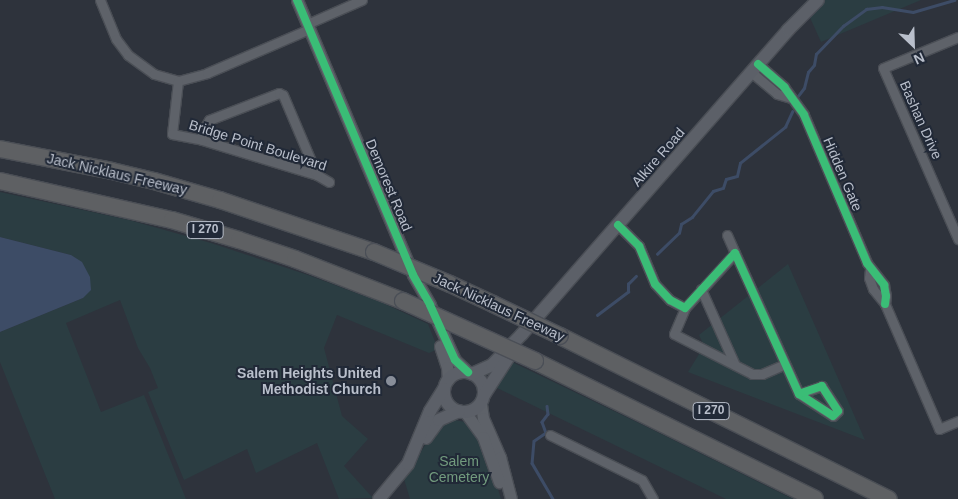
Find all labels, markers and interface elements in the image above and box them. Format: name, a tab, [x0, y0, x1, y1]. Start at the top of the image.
north arrow	[888, 20, 938, 70]
text: N	[911, 49, 927, 68]
street label: Bashan Drive	[896, 78, 946, 162]
street label: Bridge Point Boulevard	[187, 116, 329, 174]
street label: Alkire Road	[628, 124, 688, 190]
street label: Hidden Gate	[820, 135, 866, 213]
street label: Demorest Road	[362, 137, 416, 233]
street label: Jack Nicklaus Freeway	[45, 150, 189, 198]
road number: I 270	[186, 220, 224, 240]
street label: Jack Nicklaus Freeway	[431, 269, 567, 345]
place label: Salem Heights United Methodist Church	[237, 365, 381, 398]
marker: Salem Heights United Methodist Church	[385, 375, 397, 387]
road number: I 270	[692, 402, 730, 421]
park label: Salem Cemetery	[429, 453, 489, 486]

